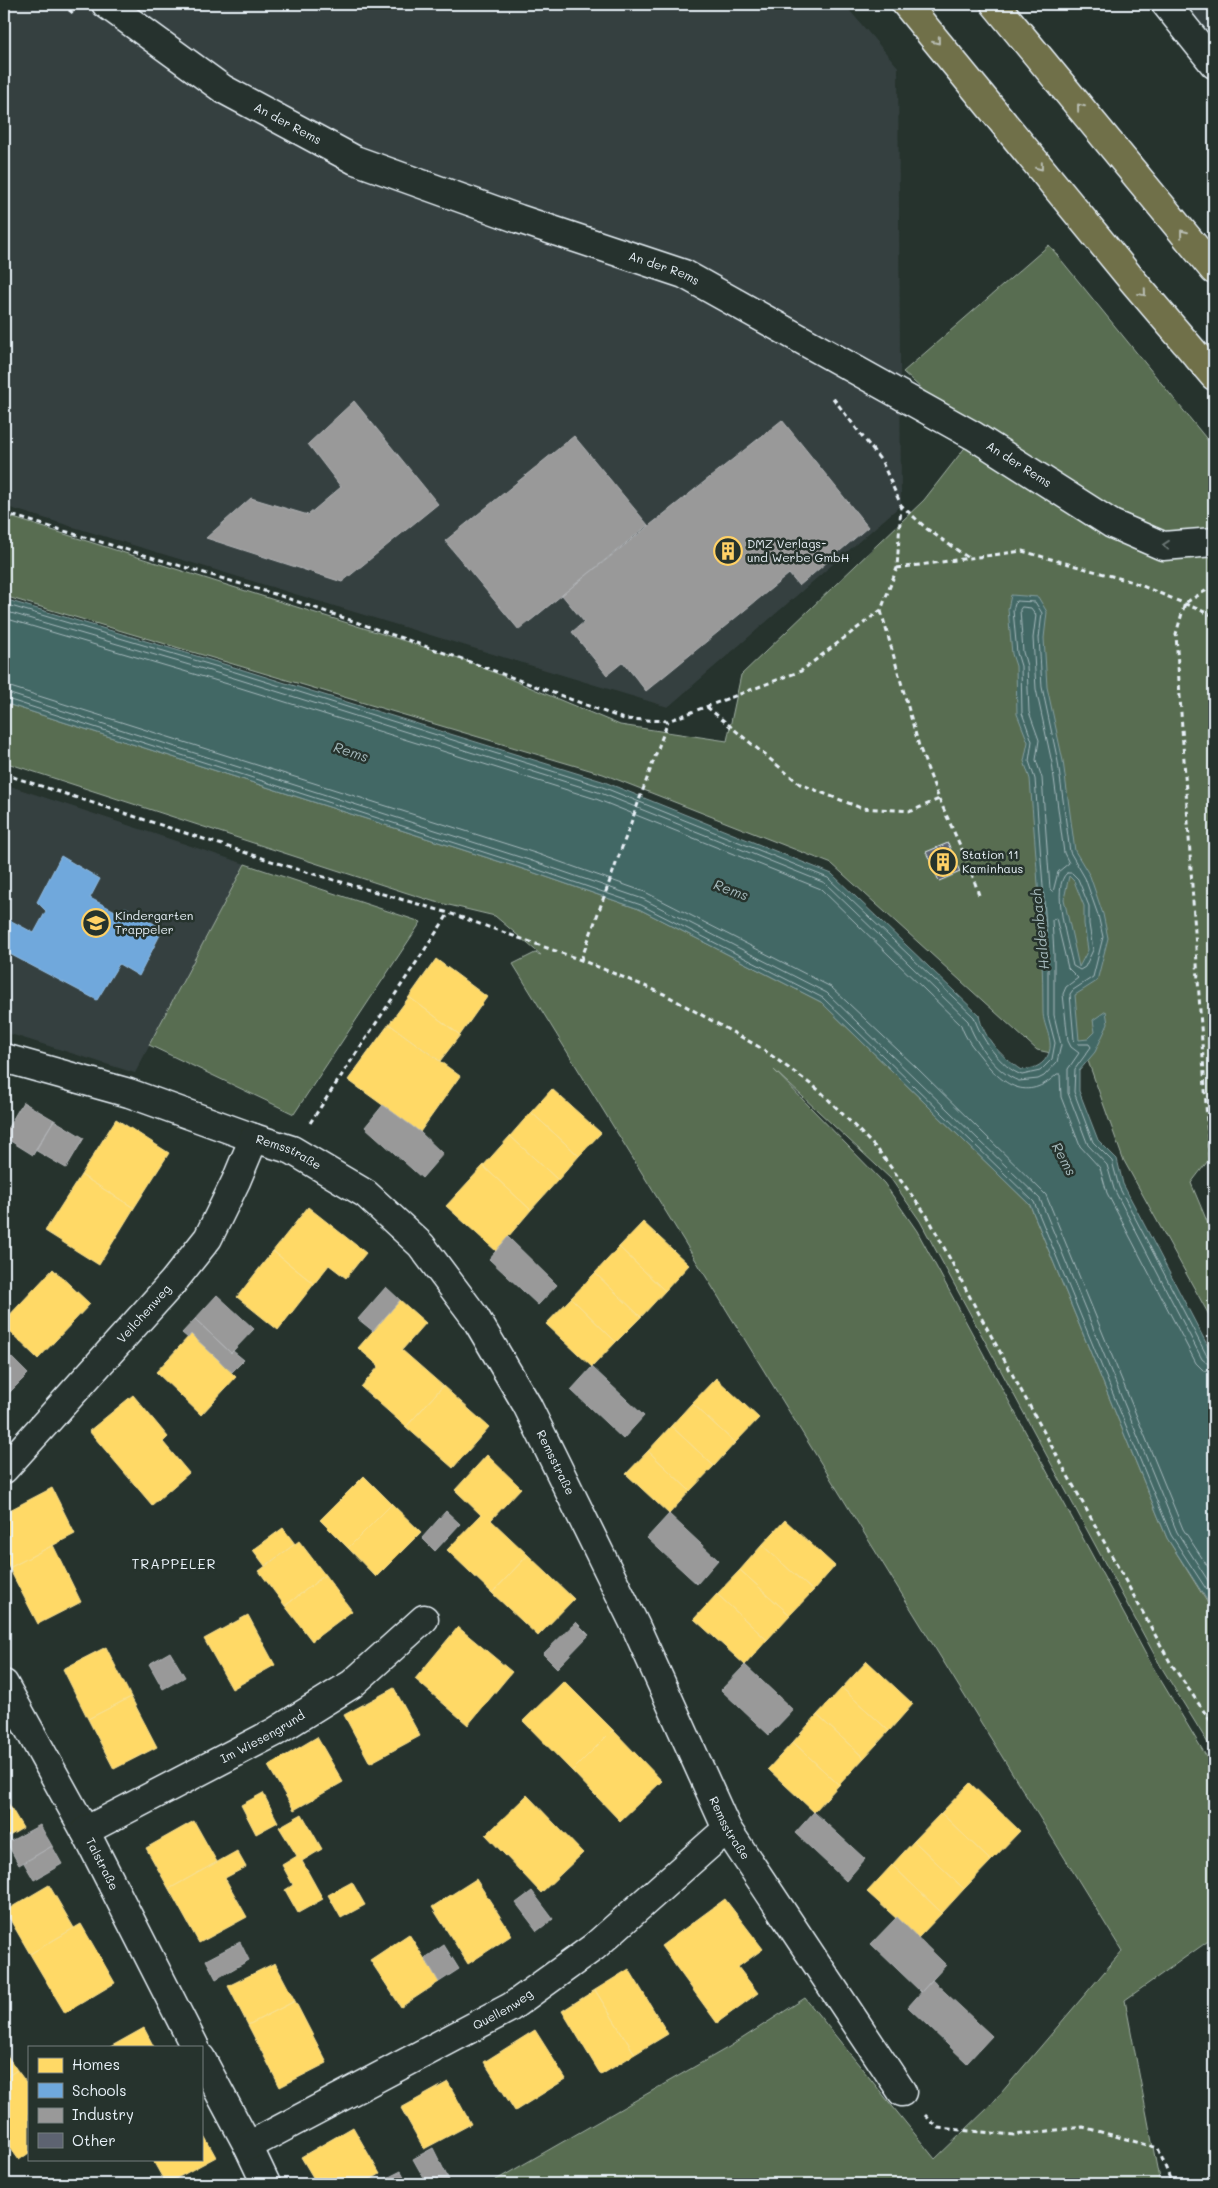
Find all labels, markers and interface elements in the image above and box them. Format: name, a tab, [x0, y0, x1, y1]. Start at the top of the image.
one-way arrow	[931, 36, 940, 45]
street label: An der Rems	[252, 98, 325, 148]
one-way arrow	[1077, 104, 1086, 113]
one-way arrow	[1034, 161, 1043, 170]
one-way arrow	[1181, 230, 1189, 239]
street label: An der Rems	[627, 247, 703, 288]
one-way arrow	[1138, 287, 1147, 296]
street label: An der Rems	[984, 437, 1055, 491]
place label: DMZ Verlags- und Werbe GmbH	[747, 535, 849, 565]
building icon: DMZ Verlags- und Werbe GmbH	[713, 536, 743, 566]
one-way arrow	[1162, 539, 1170, 550]
water label: Rems	[331, 737, 371, 766]
place label: Station 11 Kaminhaus	[962, 846, 1023, 876]
building icon: Station 11 Kaminhaus	[928, 847, 958, 877]
water label: Rems	[711, 875, 751, 905]
water label: Haldenbach	[1026, 888, 1053, 970]
place label: Kindergarten Trappeler	[115, 907, 193, 937]
school or university icon: Kindergarten Trappeler	[81, 908, 111, 938]
street label: Remsstraße	[254, 1130, 325, 1173]
water label: Rems	[1048, 1139, 1081, 1179]
street label: Veilchenweg	[113, 1281, 174, 1346]
street label: Remsstraße	[534, 1427, 579, 1497]
district label: TRAPPELER	[132, 1554, 216, 1573]
street label: Im Wiesengrund	[217, 1706, 308, 1766]
street label: Remsstraße	[706, 1794, 754, 1862]
street label: Talstraße	[83, 1835, 123, 1893]
street label: Quellenweg	[470, 1985, 536, 2033]
legend	[28, 2046, 202, 2160]
text: Homes	[72, 2054, 120, 2074]
text: Schools	[72, 2080, 127, 2100]
text: Industry	[72, 2104, 134, 2124]
text: Other	[72, 2130, 116, 2150]

